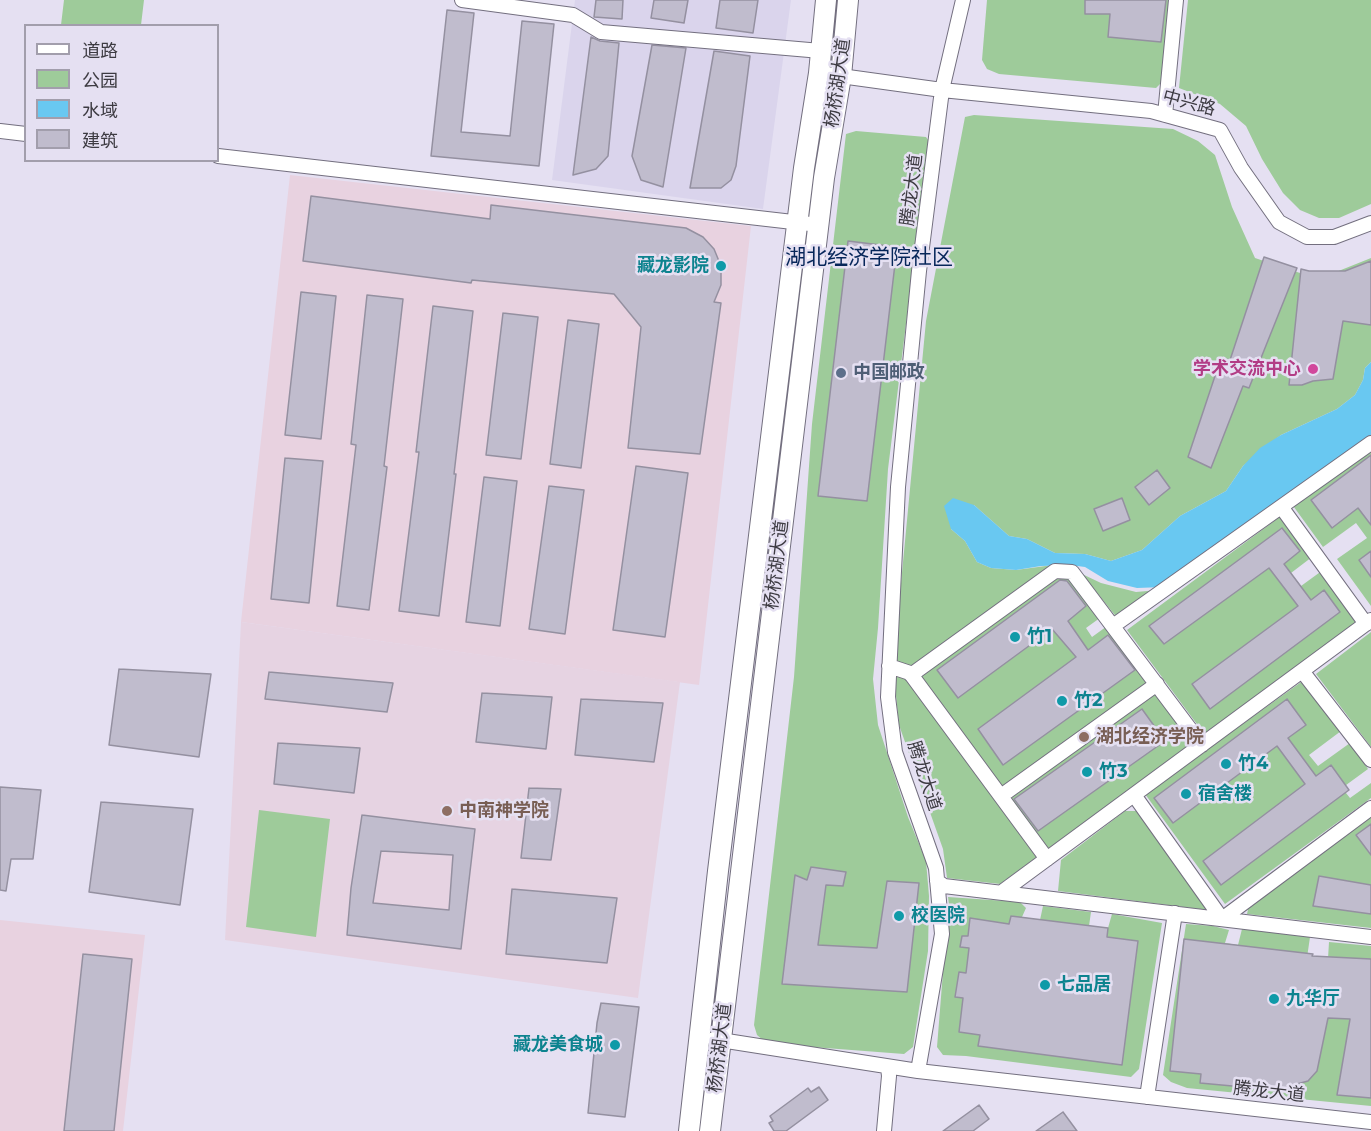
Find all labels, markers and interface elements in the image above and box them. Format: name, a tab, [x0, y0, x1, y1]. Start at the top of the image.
legend	[24, 24, 219, 162]
street label: 杨桥湖大道	[821, 37, 855, 129]
text: 道路	[82, 40, 118, 62]
text: 公园	[82, 70, 118, 92]
street label: 中兴路	[1160, 86, 1218, 120]
text: 水域	[82, 100, 118, 122]
text: 建筑	[82, 130, 118, 152]
street label: 腾龙大道	[897, 153, 927, 227]
district label: 湖北经济学院社区	[785, 245, 953, 271]
place label: 藏龙影院	[637, 255, 709, 277]
marker: 藏龙影院	[714, 259, 728, 273]
place label: 学术交流中心	[1193, 358, 1301, 380]
place label: 中国邮政	[853, 362, 925, 384]
marker: 学术交流中心	[1306, 362, 1320, 376]
marker: 中国邮政	[834, 366, 848, 380]
street label: 杨桥湖大道	[761, 519, 793, 611]
place label: 竹1	[1027, 626, 1052, 648]
marker: 竹1	[1008, 630, 1022, 644]
place label: 竹2	[1074, 690, 1103, 712]
marker: 竹2	[1055, 694, 1069, 708]
place label: 湖北经济学院	[1096, 726, 1204, 748]
marker: 湖北经济学院	[1077, 730, 1091, 744]
street label: 腾龙大道	[903, 738, 945, 814]
place label: 竹4	[1238, 753, 1268, 775]
marker: 竹4	[1219, 757, 1233, 771]
place label: 竹3	[1099, 761, 1128, 783]
marker: 竹3	[1080, 765, 1094, 779]
place label: 宿舍楼	[1198, 783, 1252, 805]
marker: 宿舍楼	[1179, 787, 1193, 801]
place label: 中南神学院	[459, 800, 549, 822]
marker: 中南神学院	[440, 804, 454, 818]
place label: 校医院	[911, 905, 965, 927]
marker: 校医院	[892, 909, 906, 923]
place label: 七品居	[1057, 974, 1111, 996]
marker: 七品居	[1038, 978, 1052, 992]
place label: 九华厅	[1286, 988, 1340, 1010]
marker: 九华厅	[1267, 992, 1281, 1006]
street label: 杨桥湖大道	[704, 1002, 736, 1094]
place label: 藏龙美食城	[513, 1034, 603, 1056]
marker: 藏龙美食城	[608, 1038, 622, 1052]
street label: 腾龙大道	[1232, 1077, 1306, 1107]

